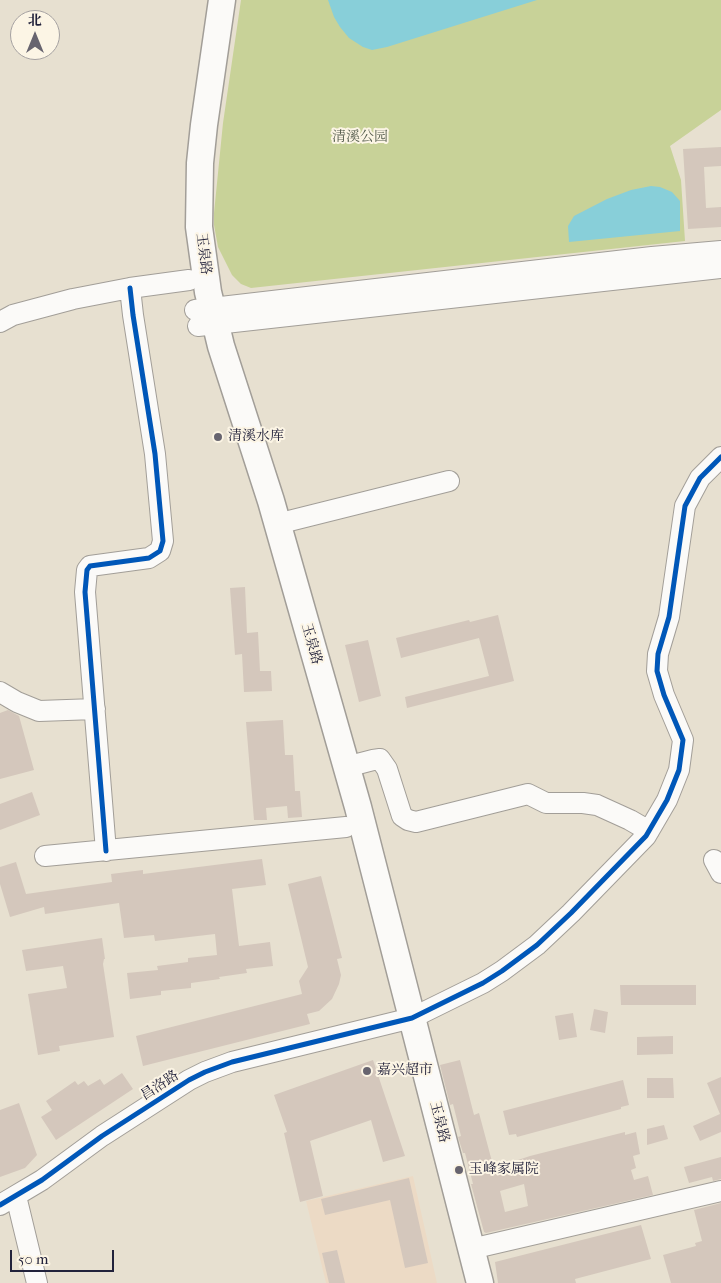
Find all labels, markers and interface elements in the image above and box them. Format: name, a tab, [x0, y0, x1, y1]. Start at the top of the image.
north arrow	[10, 10, 60, 60]
text: 北	[28, 12, 42, 29]
park label: 清溪公园	[332, 130, 388, 146]
street label: 玉泉路	[192, 232, 214, 276]
place label: 清溪水库	[228, 429, 284, 445]
marker: 清溪水库	[212, 431, 224, 443]
street label: 玉泉路	[297, 621, 325, 667]
place label: 嘉兴超市	[377, 1063, 433, 1079]
marker: 嘉兴超市	[361, 1065, 373, 1077]
street label: 昌洛路	[138, 1068, 182, 1104]
street label: 玉泉路	[426, 1100, 452, 1144]
place label: 玉峰家属院	[469, 1162, 539, 1178]
marker: 玉峰家属院	[453, 1164, 465, 1176]
scale bar	[12, 1240, 116, 1272]
text: 50 m	[18, 1250, 48, 1268]

